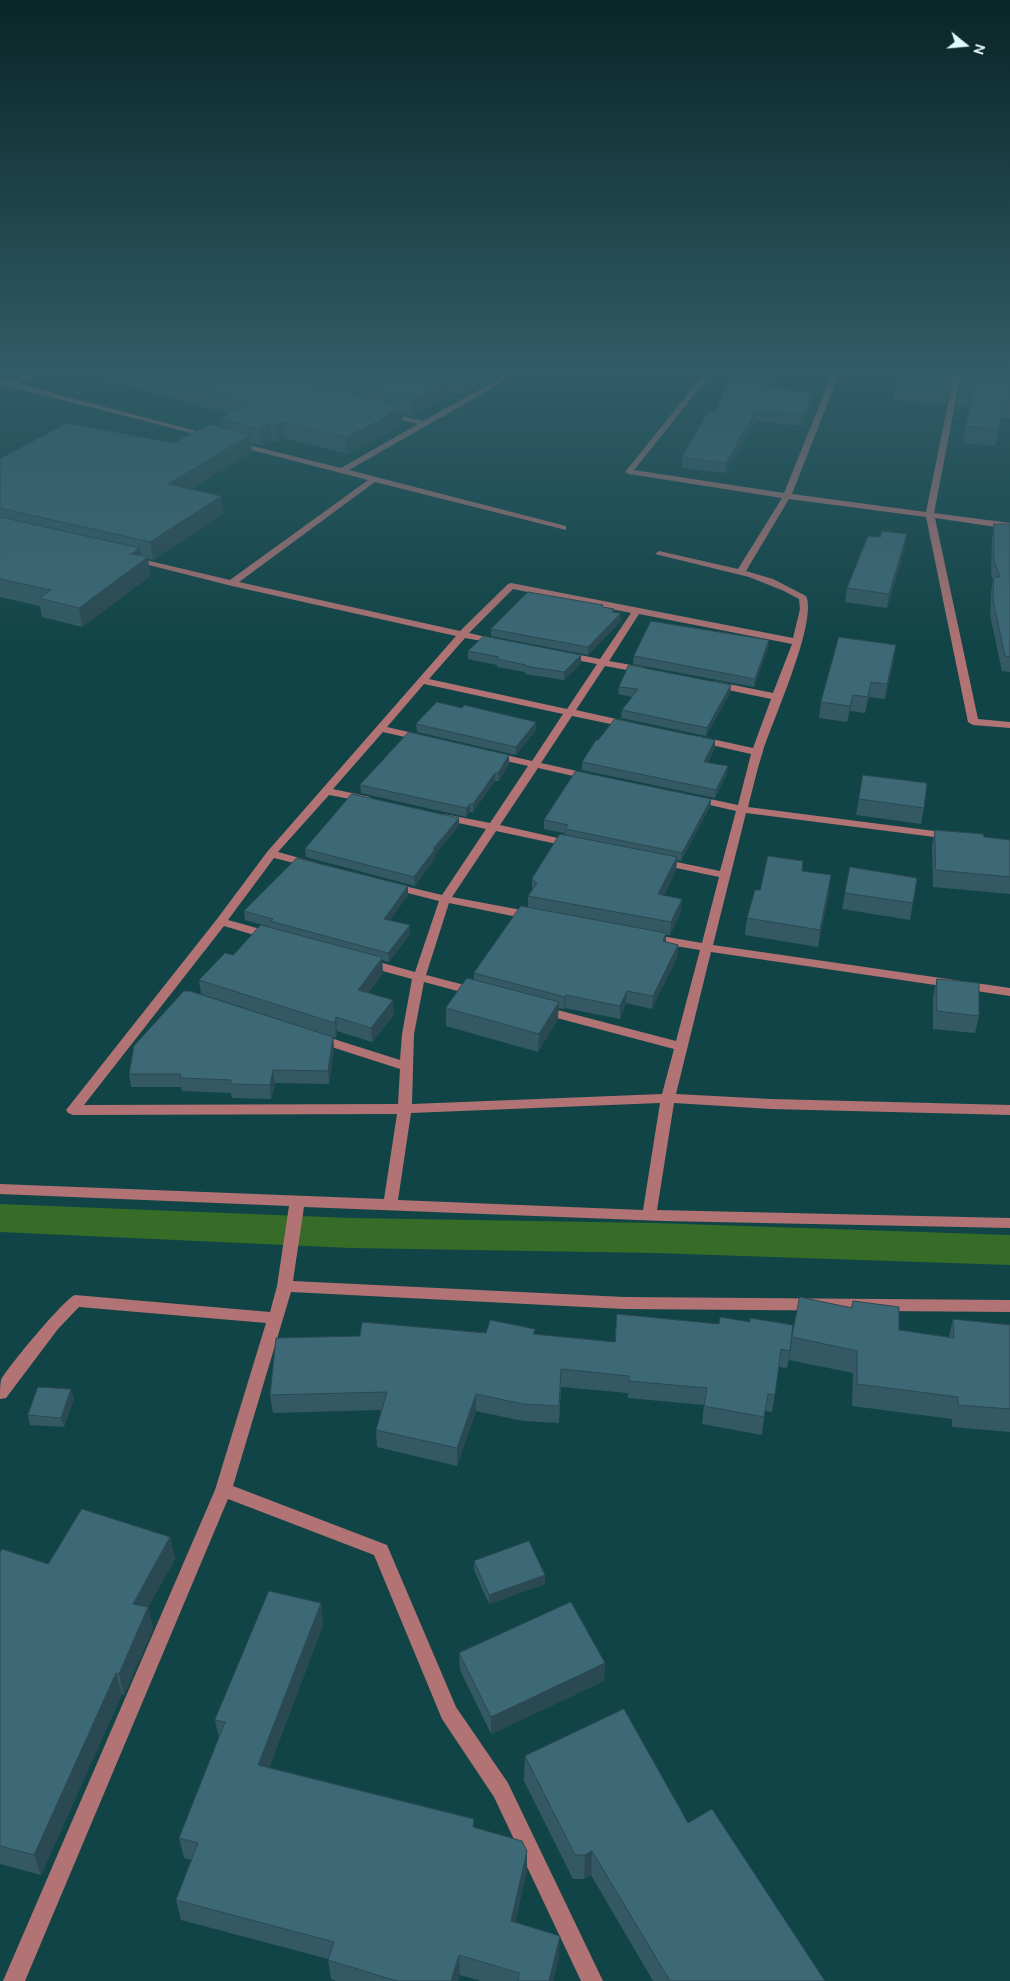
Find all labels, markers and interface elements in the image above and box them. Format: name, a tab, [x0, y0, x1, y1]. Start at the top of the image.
north arrow	[940, 20, 990, 70]
text: N	[970, 42, 989, 57]

